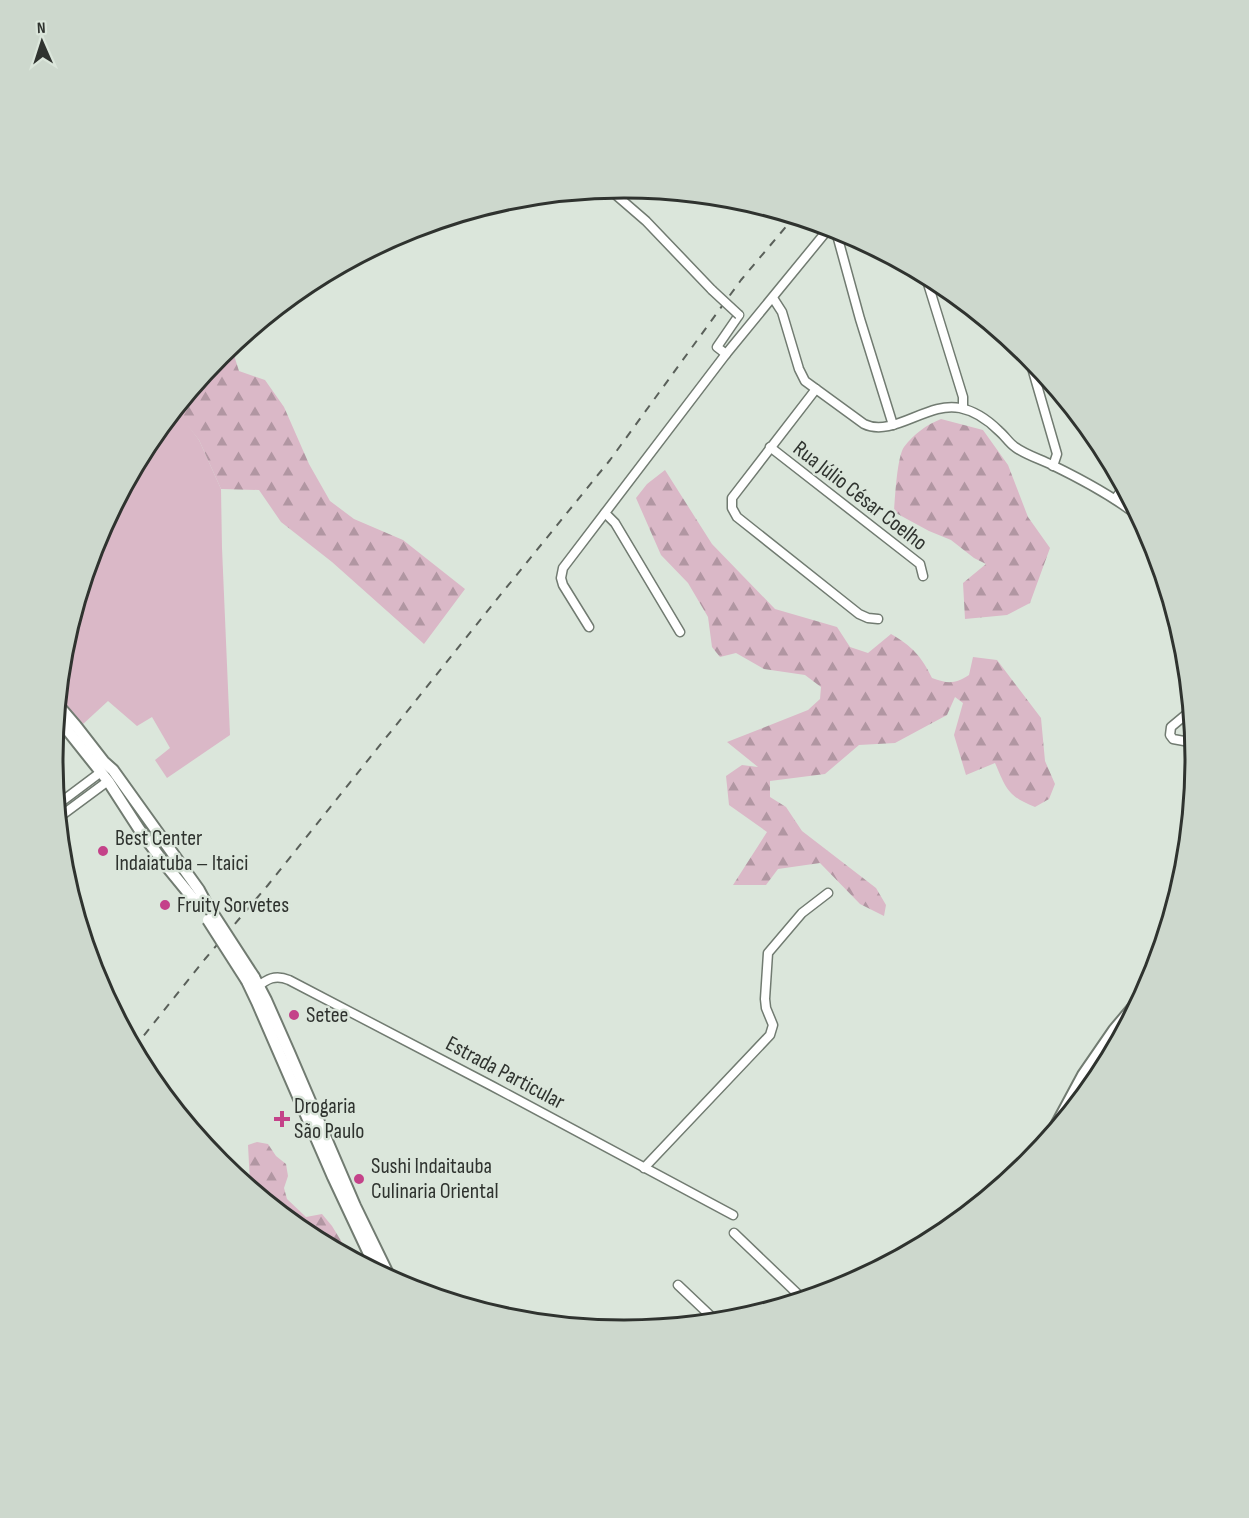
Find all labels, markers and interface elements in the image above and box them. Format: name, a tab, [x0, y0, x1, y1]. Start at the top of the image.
north arrow	[12, 12, 72, 72]
text: N	[37, 19, 46, 38]
street label: Rua Júlio César Coelho	[788, 435, 932, 557]
place label: Best Center Indaiatuba – Itaici	[115, 825, 248, 877]
marker: Best Center Indaiatuba – Itaici	[96, 844, 110, 858]
place label: Fruity Sorvetes	[177, 892, 289, 919]
marker: Fruity Sorvetes	[158, 898, 172, 912]
place label: Setee	[306, 1002, 348, 1029]
marker: Setee	[287, 1008, 301, 1022]
street label: Estrada Particular	[441, 1030, 569, 1116]
place label: Drogaria São Paulo	[294, 1093, 364, 1145]
marker: Drogaria São Paulo	[275, 1112, 289, 1126]
place label: Sushi Indaitauba Culinaria Oriental	[371, 1153, 499, 1205]
marker: Sushi Indaitauba Culinaria Oriental	[352, 1172, 366, 1186]

